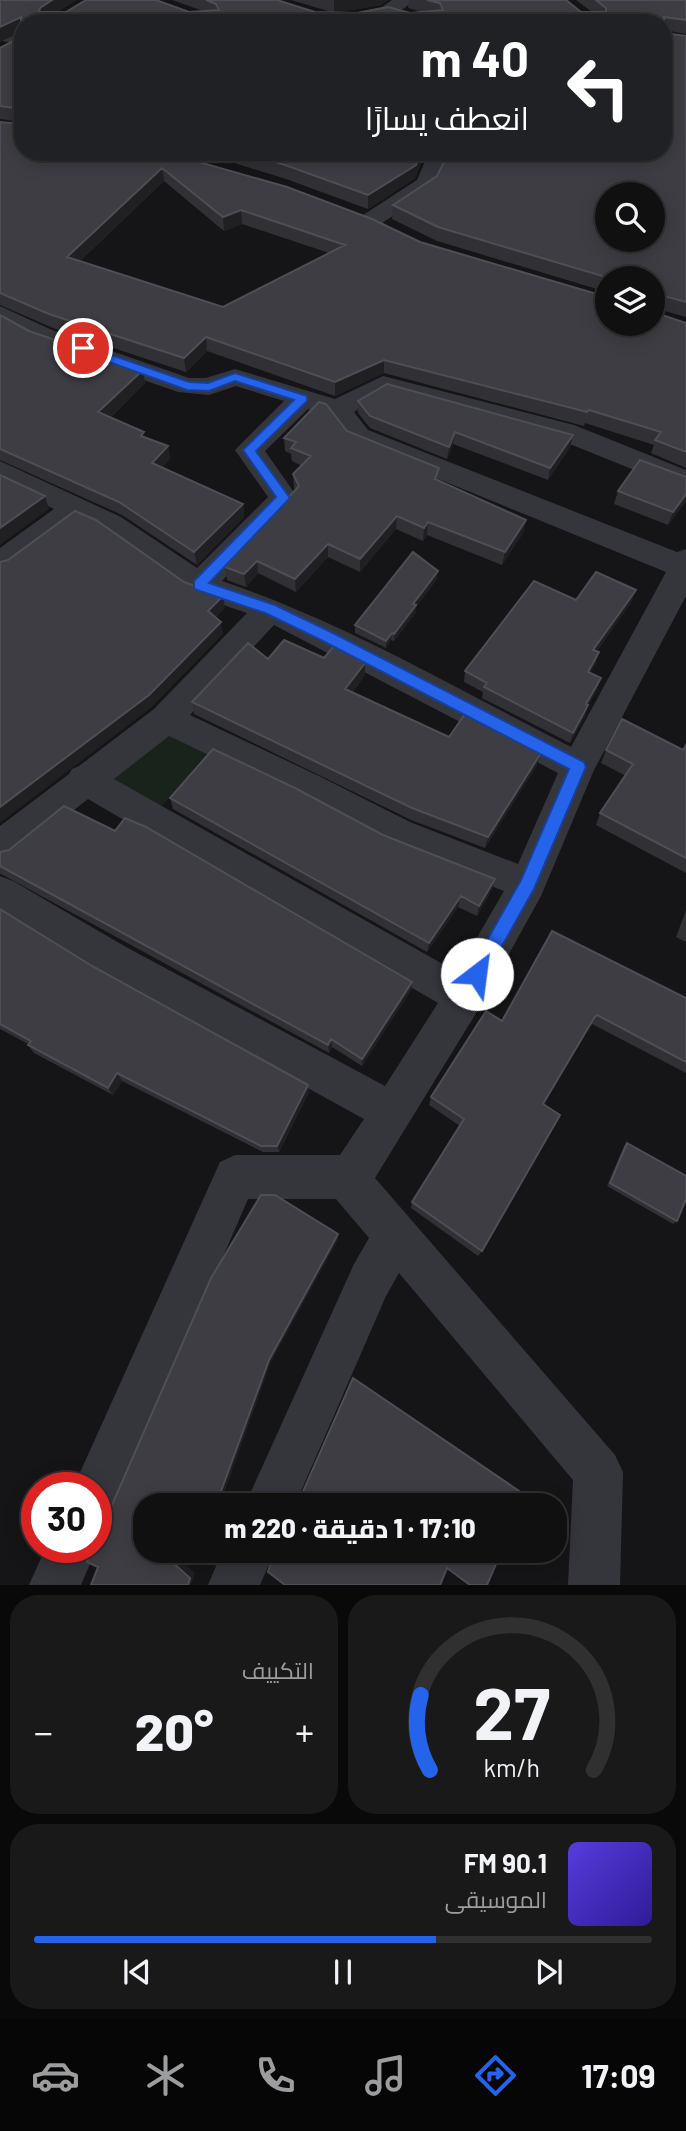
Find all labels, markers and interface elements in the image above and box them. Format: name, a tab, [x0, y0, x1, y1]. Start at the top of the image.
text: 40 m	[421, 28, 529, 87]
icon: left	[553, 42, 644, 133]
text: انعطف يسارًا	[365, 98, 529, 136]
map controls	[595, 182, 665, 336]
button: search	[595, 182, 665, 252]
button: layers	[595, 266, 665, 336]
pin	[53, 318, 113, 378]
icon: arrive	[64, 329, 102, 367]
position arrow	[440, 937, 514, 1011]
speed limit sign: 30	[21, 1472, 112, 1563]
text: 17:10 · 1 دقيقة · 220 m	[225, 1512, 475, 1543]
text: التكييف	[242, 1656, 314, 1684]
text: 27	[474, 1668, 550, 1756]
text: 20°	[135, 1699, 213, 1761]
text: −	[34, 1708, 53, 1754]
text: +	[295, 1708, 314, 1754]
text: km/h	[484, 1752, 540, 1782]
text: 90.1 FM	[464, 1847, 547, 1878]
text: الموسيقى	[445, 1885, 547, 1913]
icon: previous	[118, 1953, 156, 1991]
icon: pause	[324, 1953, 362, 1991]
icon: next	[530, 1953, 568, 1991]
icon: car	[31, 2051, 80, 2100]
icon: climate	[141, 2051, 190, 2100]
icon: phone	[251, 2051, 300, 2100]
icon: music	[361, 2051, 410, 2100]
icon: directions	[471, 2051, 520, 2100]
text: 17:09	[581, 2056, 655, 2094]

